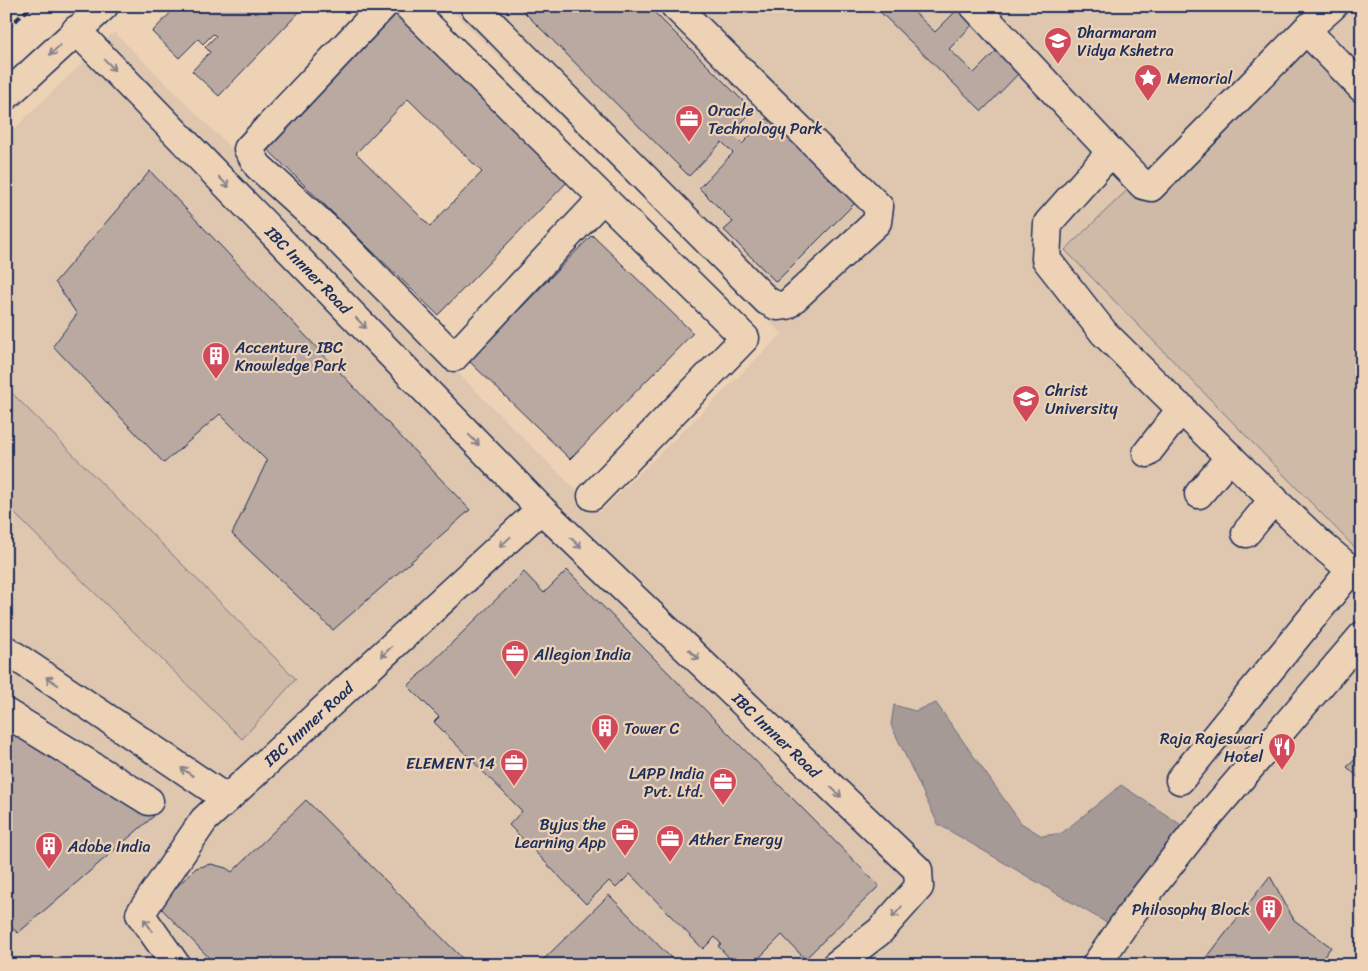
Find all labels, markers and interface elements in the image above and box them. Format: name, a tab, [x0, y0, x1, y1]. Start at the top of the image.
place label: Dharmaram Vidya Kshetra	[1077, 18, 1174, 65]
school or university icon: Dharmaram Vidya Kshetra	[1043, 26, 1073, 65]
one-way arrow	[49, 44, 61, 56]
one-way arrow	[104, 59, 116, 72]
place icon: Memorial	[1133, 63, 1163, 102]
place label: Memorial	[1167, 64, 1233, 93]
place label: Oracle Technology Park	[708, 96, 823, 143]
office icon: Oracle Technology Park	[674, 104, 704, 143]
one-way arrow	[217, 175, 229, 187]
street label: IBC Innner Road	[257, 218, 360, 322]
one-way arrow	[355, 317, 367, 330]
place label: Accenture, IBC Knowledge Park	[234, 333, 347, 380]
building icon: Accenture, IBC Knowledge Park	[201, 341, 231, 380]
place label: Christ University	[1045, 376, 1119, 423]
school or university icon: Christ University	[1011, 384, 1041, 423]
one-way arrow	[468, 434, 480, 446]
one-way arrow	[499, 536, 512, 548]
one-way arrow	[570, 537, 583, 549]
office icon: Allegion India	[500, 639, 530, 678]
place label: Allegion India	[533, 640, 632, 669]
one-way arrow	[380, 646, 392, 658]
one-way arrow	[687, 649, 700, 661]
street label: IBC Innner Road	[256, 674, 362, 774]
one-way arrow	[45, 676, 59, 686]
street label: IBC Innner Road	[724, 684, 829, 786]
building icon: Tower C	[590, 713, 620, 752]
place label: Tower C	[624, 714, 680, 743]
place label: Raja Rajeswari Hotel	[1160, 724, 1264, 771]
restaurant icon: Raja Rajeswari Hotel	[1267, 732, 1297, 771]
office icon: ELEMENT 14	[499, 748, 529, 787]
place label: ELEMENT 14	[406, 749, 495, 778]
place label: LAPP India Pvt. Ltd.	[629, 759, 705, 806]
one-way arrow	[180, 766, 194, 777]
office icon: LAPP India Pvt. Ltd.	[708, 767, 738, 806]
one-way arrow	[830, 786, 843, 798]
place label: Byjus the Learning App	[514, 810, 607, 857]
office icon: Byjus the Learning App	[610, 818, 640, 857]
office icon: Ather Energy	[655, 824, 685, 863]
place label: Ather Energy	[688, 825, 783, 854]
building icon: Adobe India	[34, 831, 64, 870]
place label: Adobe India	[67, 832, 150, 861]
building icon: Philosophy Block	[1254, 894, 1284, 933]
place label: Philosophy Block	[1132, 895, 1250, 924]
one-way arrow	[891, 905, 903, 918]
one-way arrow	[143, 918, 153, 932]

